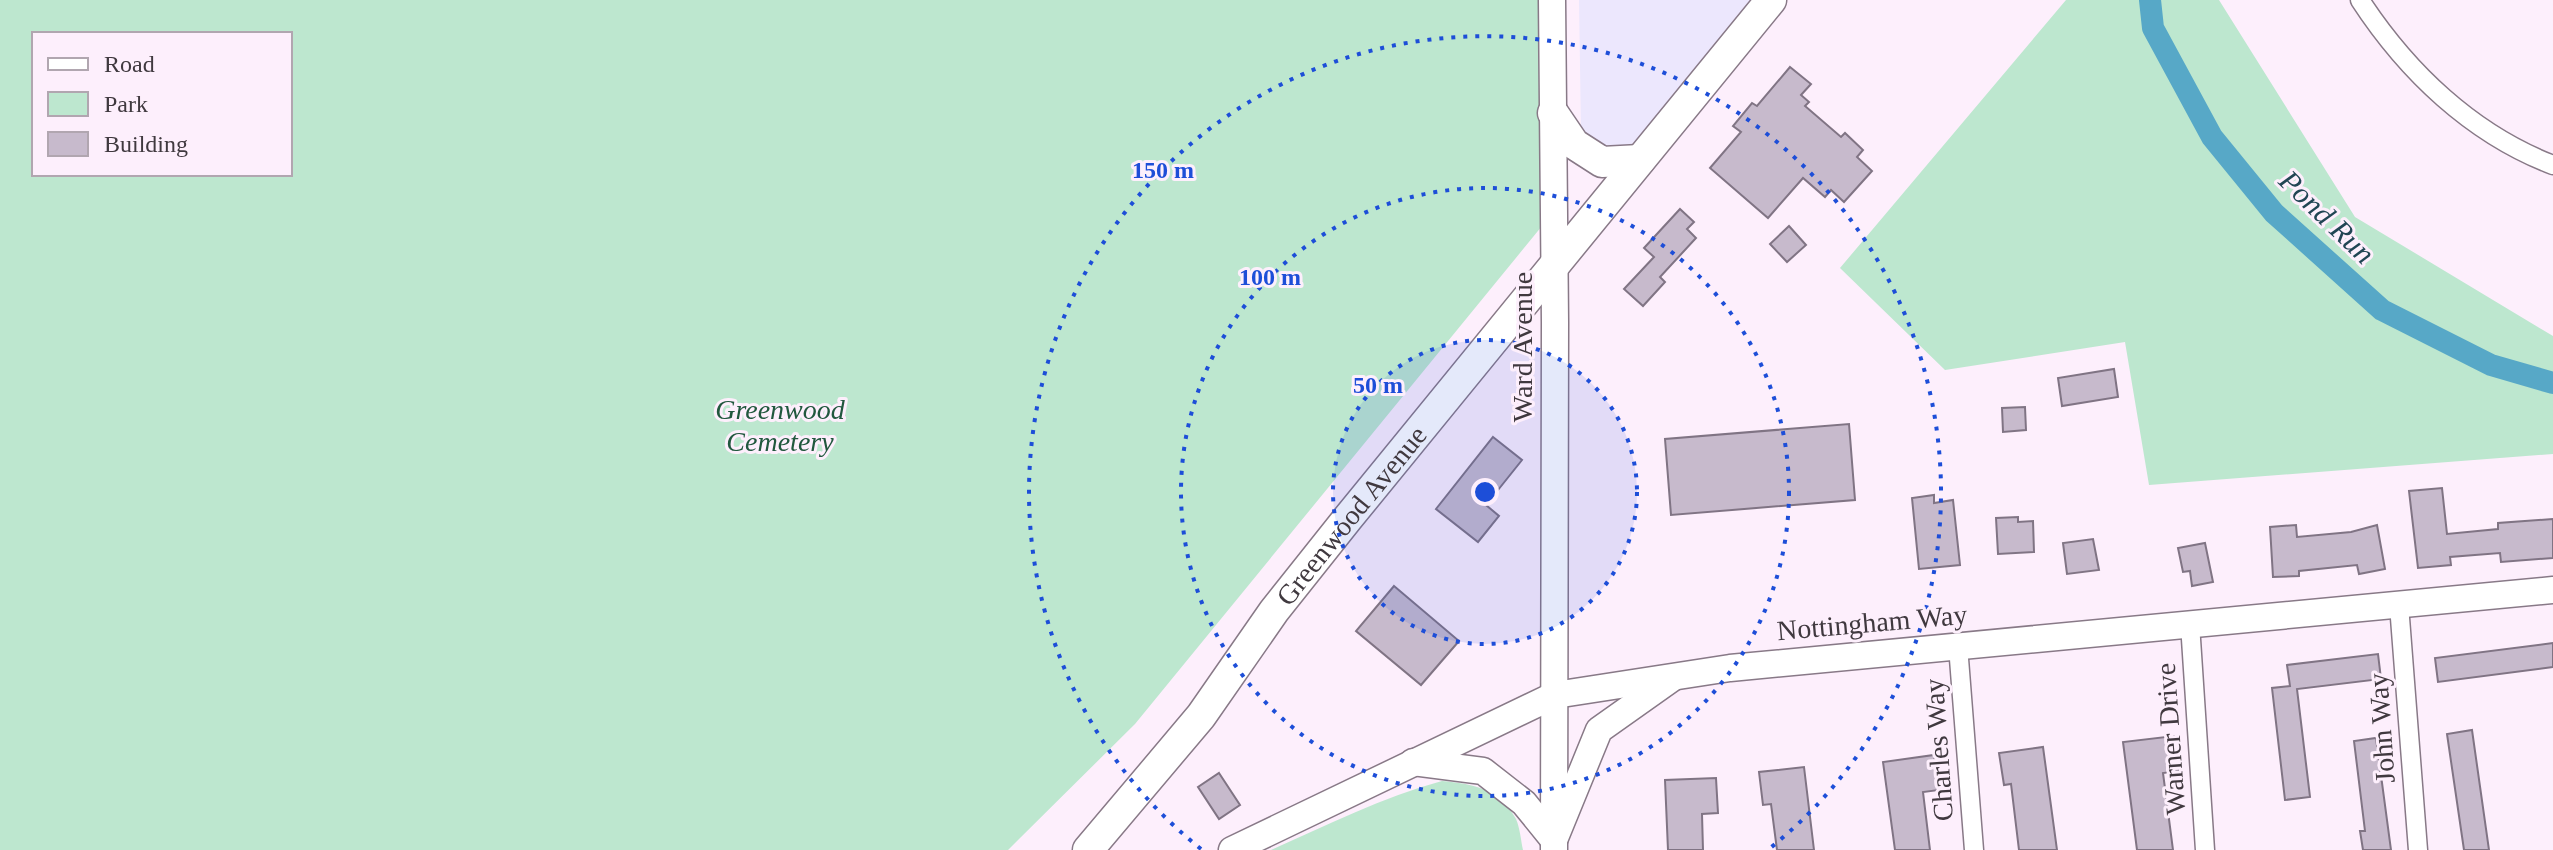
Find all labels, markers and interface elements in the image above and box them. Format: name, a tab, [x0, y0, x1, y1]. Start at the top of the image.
legend	[32, 32, 292, 176]
text: Road	[104, 51, 155, 77]
text: Park	[104, 91, 148, 117]
text: Building	[104, 131, 188, 157]
text: 150 m	[1132, 157, 1194, 183]
water label: Pond Run	[2272, 163, 2382, 270]
text: 100 m	[1239, 264, 1301, 290]
street label: Ward Avenue	[1507, 272, 1538, 422]
text: 50 m	[1353, 372, 1403, 398]
park label: Greenwood Cemetery	[715, 394, 846, 457]
street label: Greenwood Avenue	[1270, 420, 1433, 611]
centre of rings	[1471, 478, 1499, 506]
street label: Nottingham Way	[1776, 599, 1968, 646]
street label: Warner Drive	[2150, 662, 2191, 816]
street label: John Way	[2362, 672, 2401, 784]
street label: Charles Way	[1918, 678, 1959, 822]

